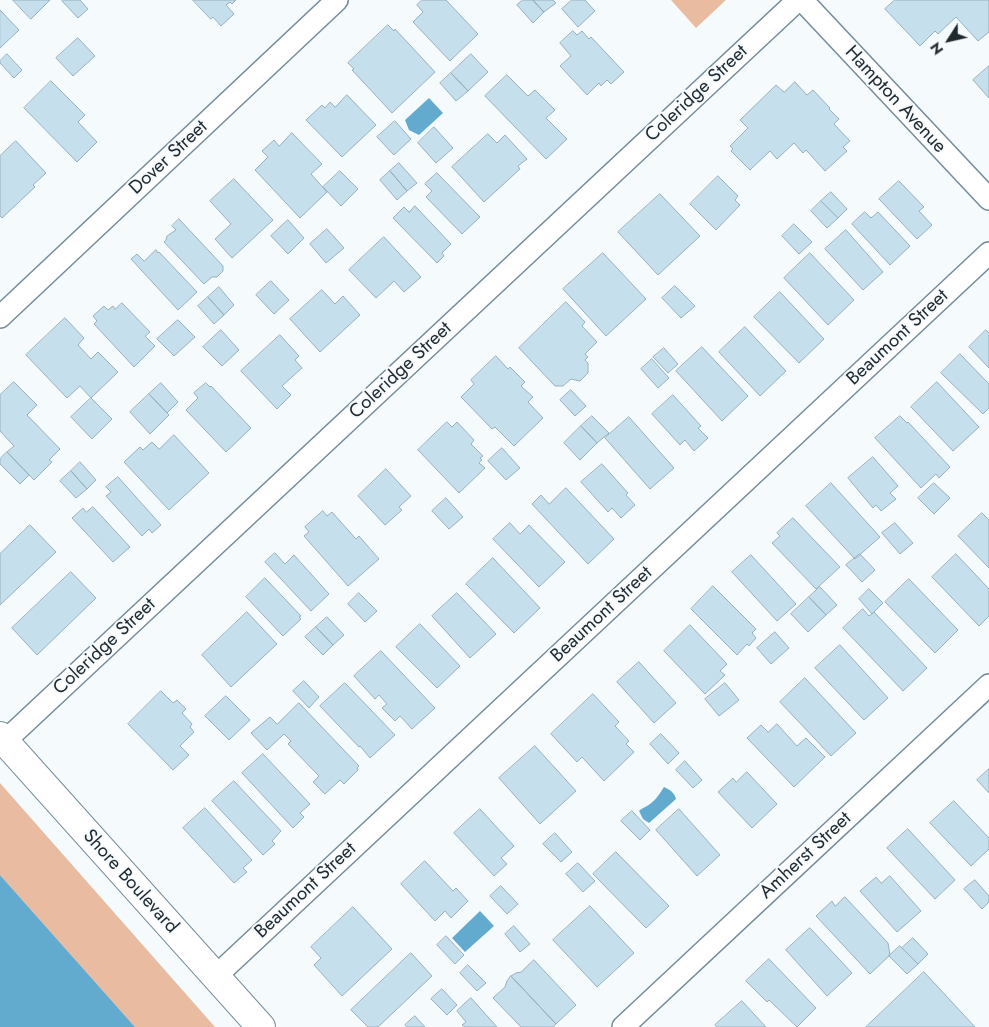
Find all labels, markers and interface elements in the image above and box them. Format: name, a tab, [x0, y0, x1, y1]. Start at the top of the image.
north arrow	[924, 15, 974, 65]
text: N	[925, 38, 948, 59]
street label: Coleridge Street	[641, 41, 753, 147]
street label: Hampton Avenue	[840, 42, 950, 158]
street label: Dover Street	[125, 116, 213, 200]
street label: Beaumont Street	[843, 285, 953, 391]
street label: Coleridge Street	[345, 318, 457, 424]
street label: Beaumont Street	[547, 562, 657, 668]
street label: Coleridge Street	[49, 594, 161, 700]
street label: Amherst Street	[755, 808, 857, 904]
street label: Shore Boulevard	[77, 825, 183, 939]
street label: Beaumont Street	[251, 838, 361, 944]

